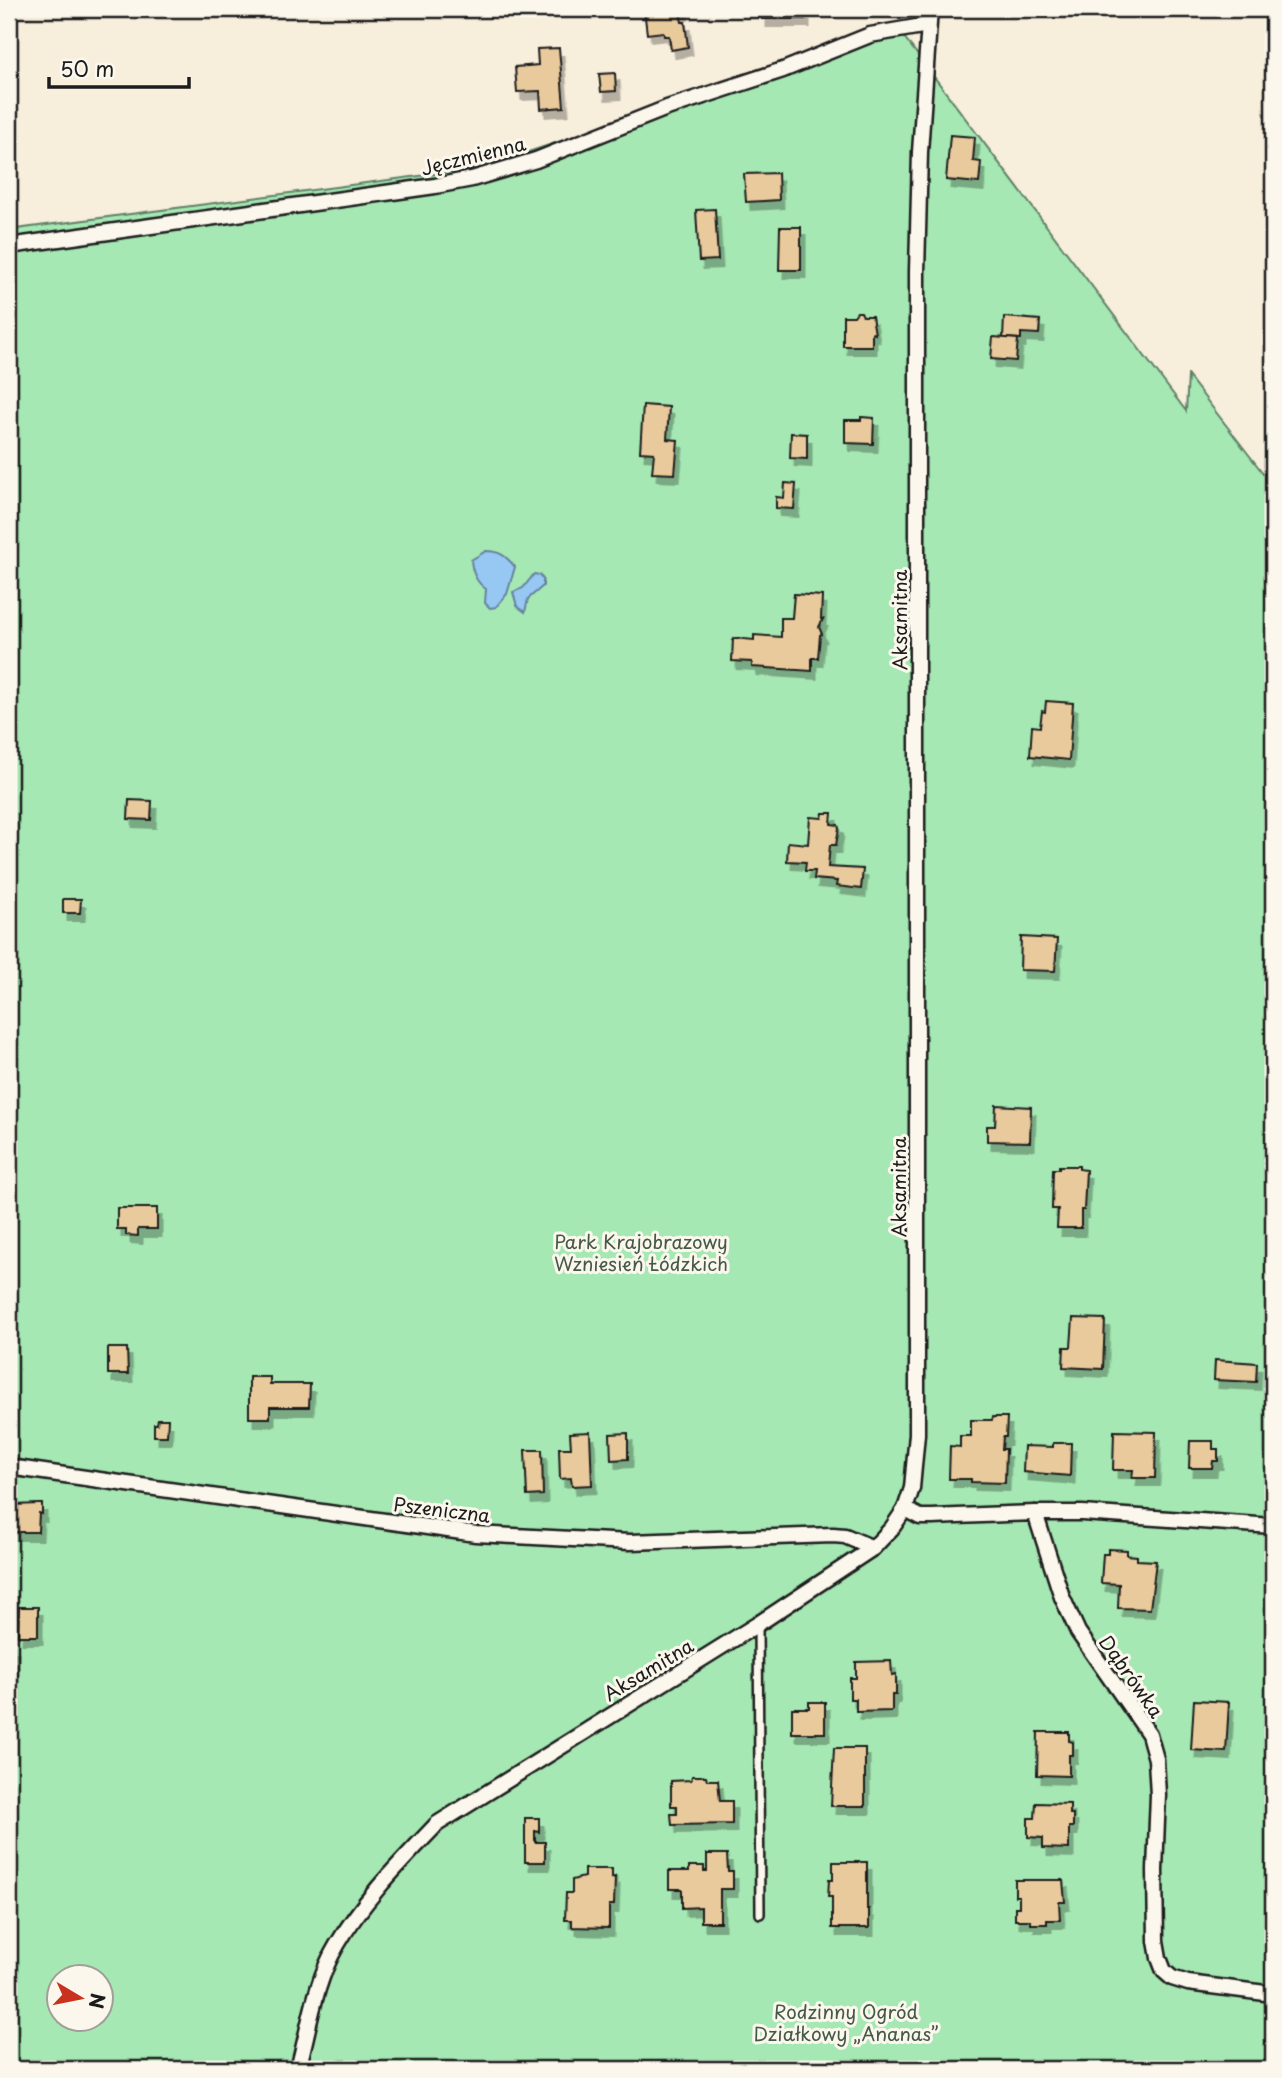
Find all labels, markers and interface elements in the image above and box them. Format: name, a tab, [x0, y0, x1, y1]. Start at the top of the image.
scale bar	[49, 46, 189, 90]
text: 50 m	[60, 52, 114, 84]
street label: Jęczmienna	[418, 128, 529, 182]
street label: Aksamitna	[885, 570, 913, 670]
street label: Aksamitna	[884, 1137, 912, 1237]
park label: Park Krajobrazowy Wzniesień Łódzkich	[554, 1227, 728, 1277]
street label: Pszeniczna	[392, 1489, 492, 1529]
street label: Dąbrówka	[1093, 1629, 1171, 1723]
street label: Aksamitna	[598, 1631, 698, 1707]
north arrow	[46, 1962, 116, 2032]
text: N	[83, 1991, 113, 2011]
park label: Rodzinny Ogród Działkowy „Ananas”	[753, 1997, 939, 2047]

